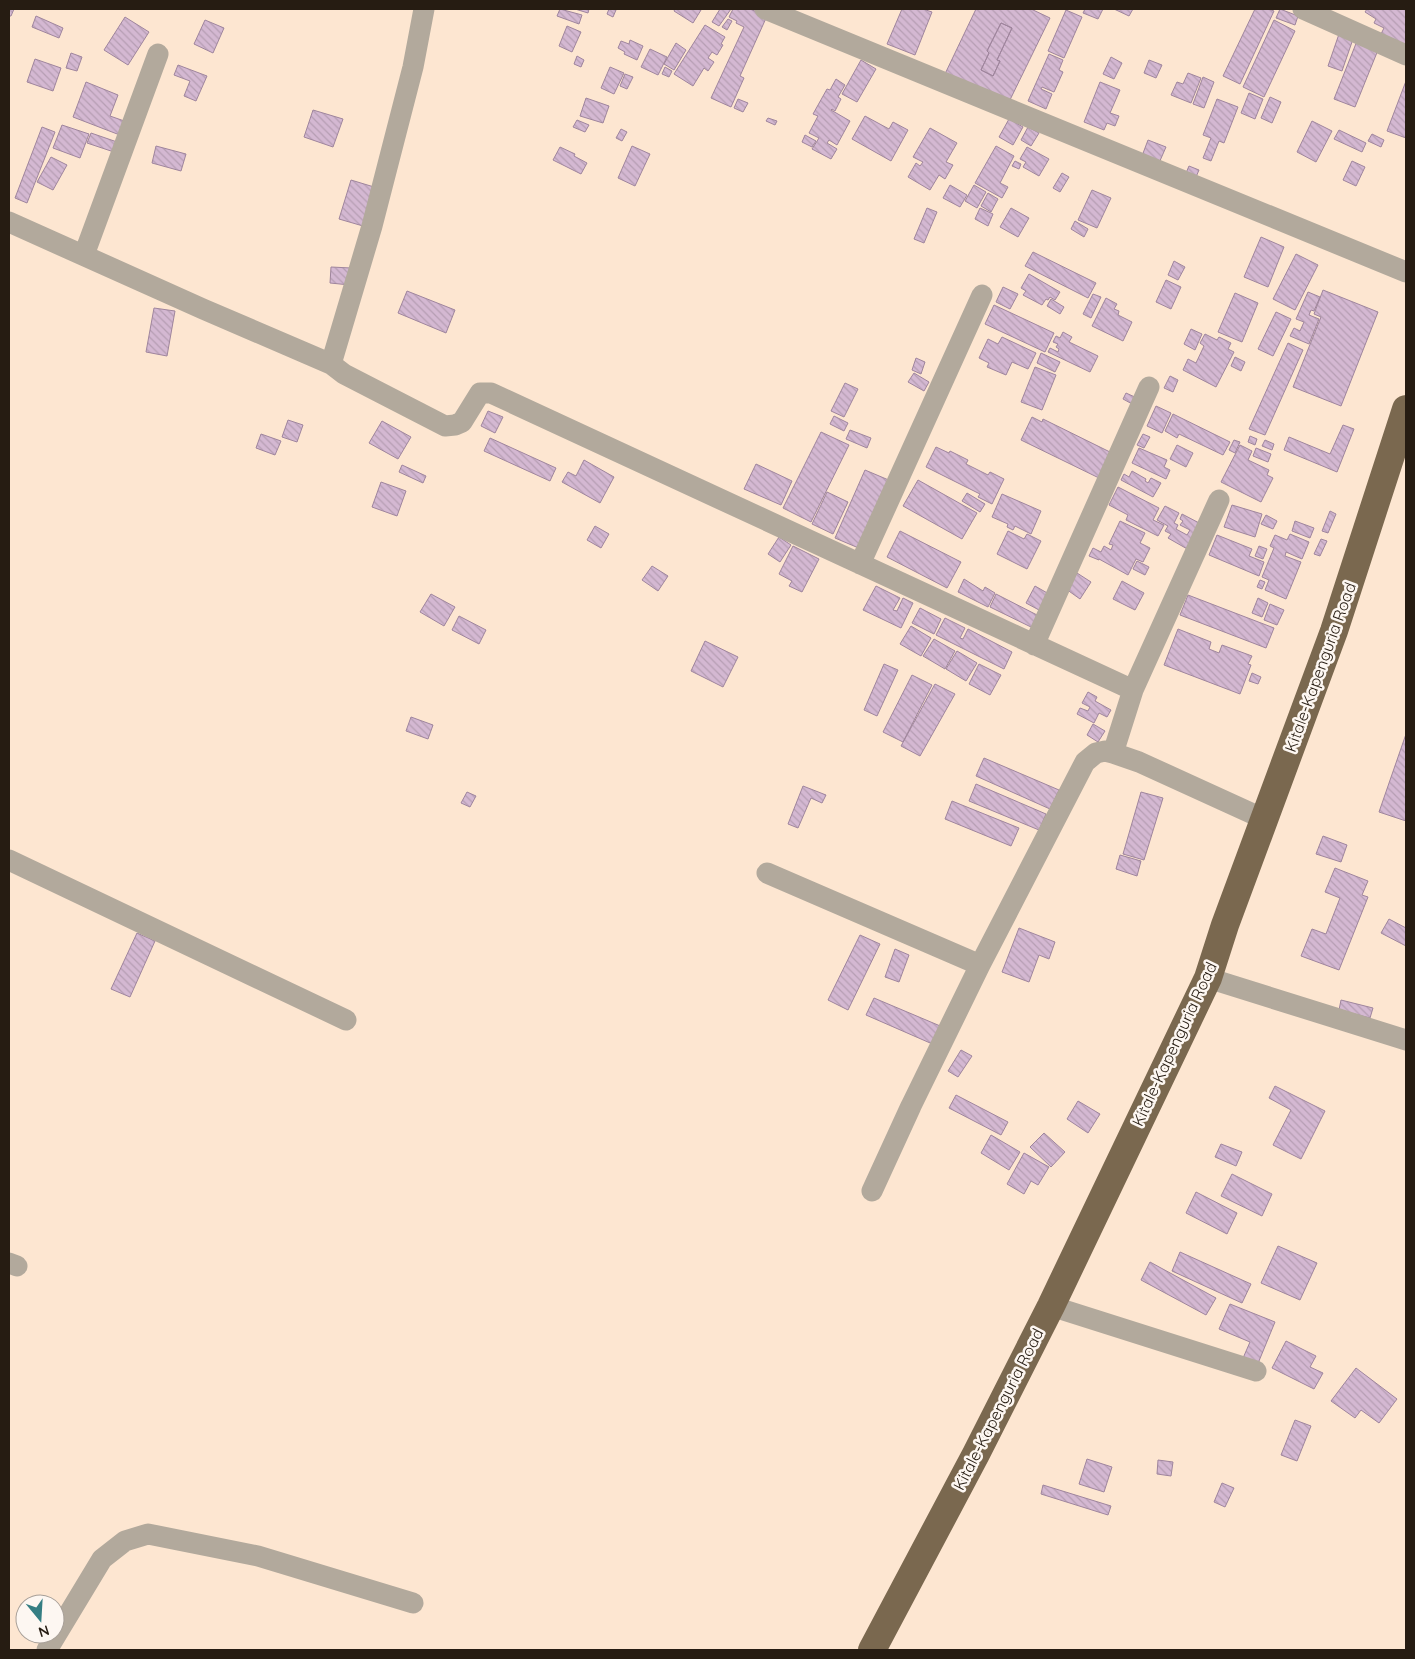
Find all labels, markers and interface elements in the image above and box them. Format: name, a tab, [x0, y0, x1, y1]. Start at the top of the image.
street label: Kitale-Kapenguria Road	[1280, 580, 1360, 754]
street label: Kitale-Kapenguria Road	[1127, 959, 1221, 1129]
street label: Kitale-Kapenguria Road	[948, 1325, 1048, 1493]
north arrow	[15, 1594, 65, 1644]
text: N	[36, 1621, 52, 1642]

